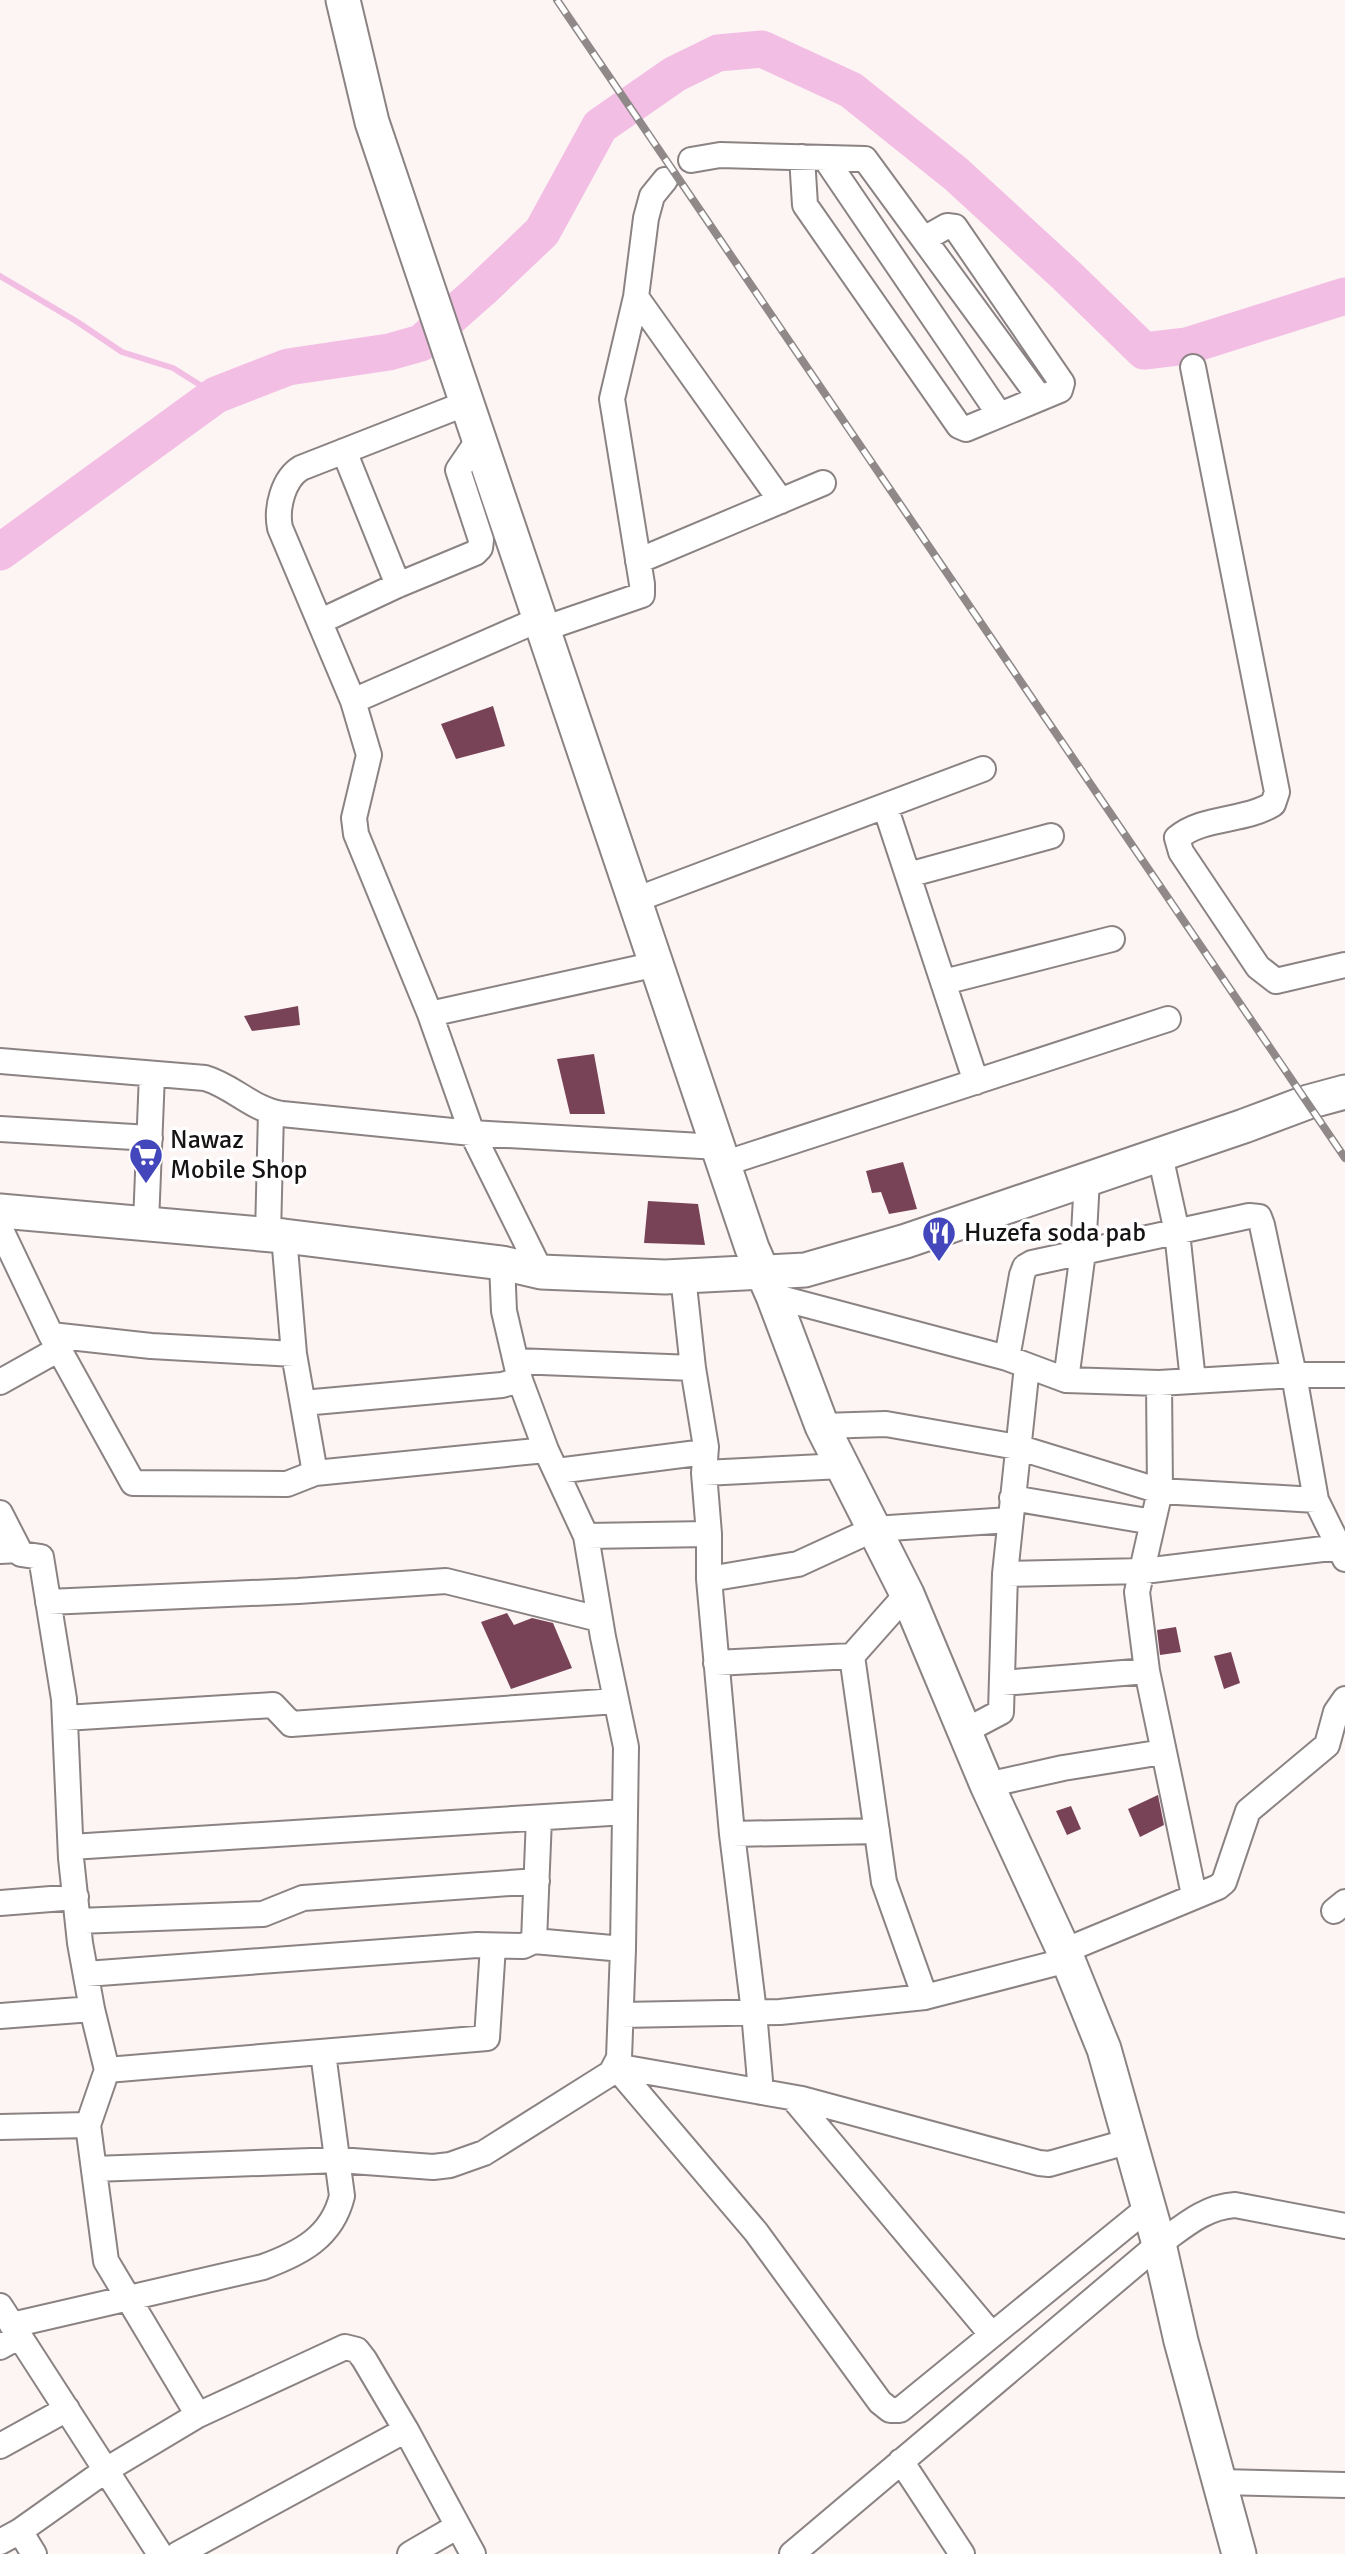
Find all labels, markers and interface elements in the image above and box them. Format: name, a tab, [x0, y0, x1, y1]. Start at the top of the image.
place label: Nawaz Mobile Shop	[170, 1124, 307, 1186]
supermarket icon: Nawaz Mobile Shop	[127, 1136, 165, 1185]
restaurant icon: Huzefa soda pab	[920, 1214, 958, 1263]
place label: Huzefa soda pab	[964, 1217, 1146, 1249]

